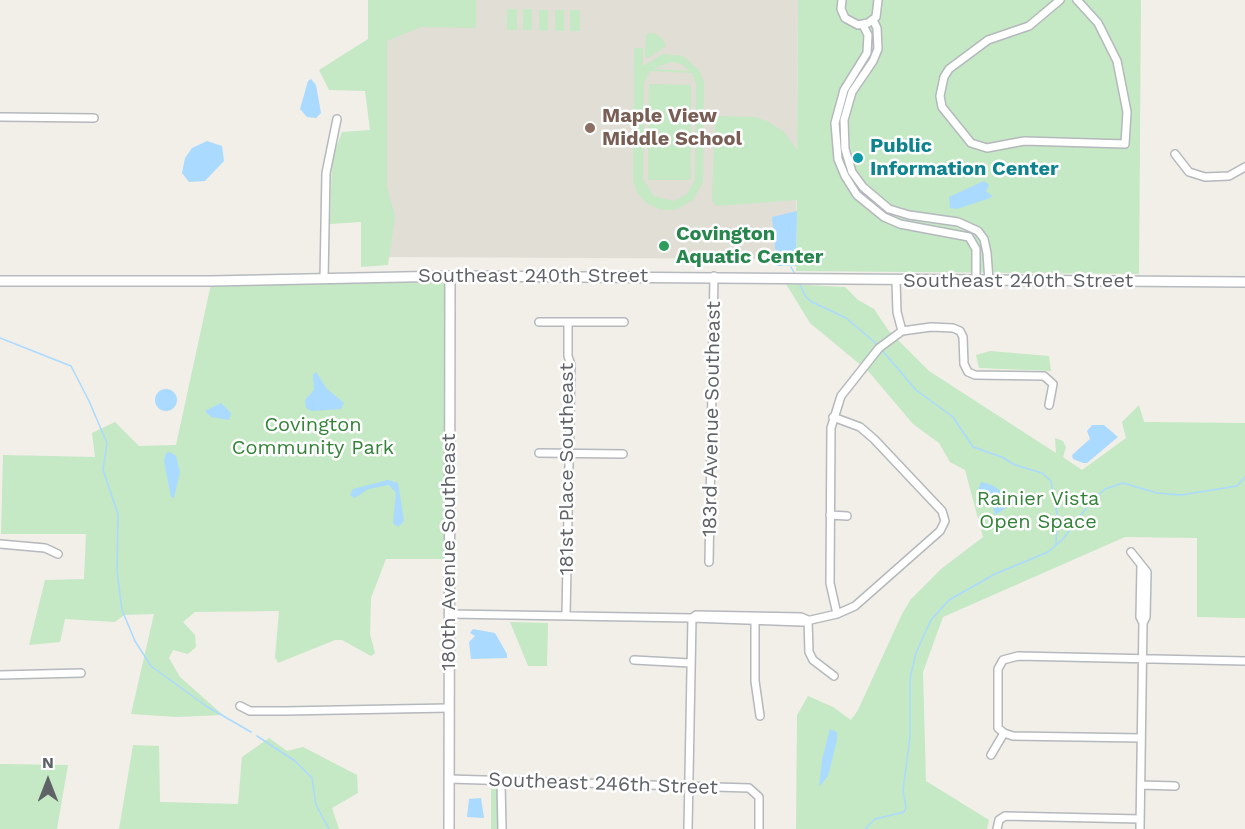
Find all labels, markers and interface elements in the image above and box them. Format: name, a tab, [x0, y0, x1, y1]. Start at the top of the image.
place label: Maple View Middle School	[602, 104, 742, 151]
marker: Maple View Middle School	[583, 121, 597, 135]
place label: Public Information Center	[870, 134, 1059, 181]
marker: Public Information Center	[851, 151, 865, 165]
place label: Covington Aquatic Center	[676, 222, 823, 269]
marker: Covington Aquatic Center	[657, 239, 671, 253]
street label: Southeast 240th Street	[418, 264, 648, 288]
street label: Southeast 240th Street	[903, 269, 1133, 293]
street label: 183rd Avenue Southeast	[698, 301, 726, 537]
street label: 181st Place Southeast	[555, 363, 579, 575]
park label: Covington Community Park	[232, 413, 394, 460]
street label: 180th Avenue Southeast	[437, 433, 461, 671]
park label: Rainier Vista Open Space	[977, 487, 1099, 534]
north arrow	[18, 751, 78, 811]
text: N	[42, 753, 54, 772]
street label: Southeast 246th Street	[488, 768, 718, 800]

